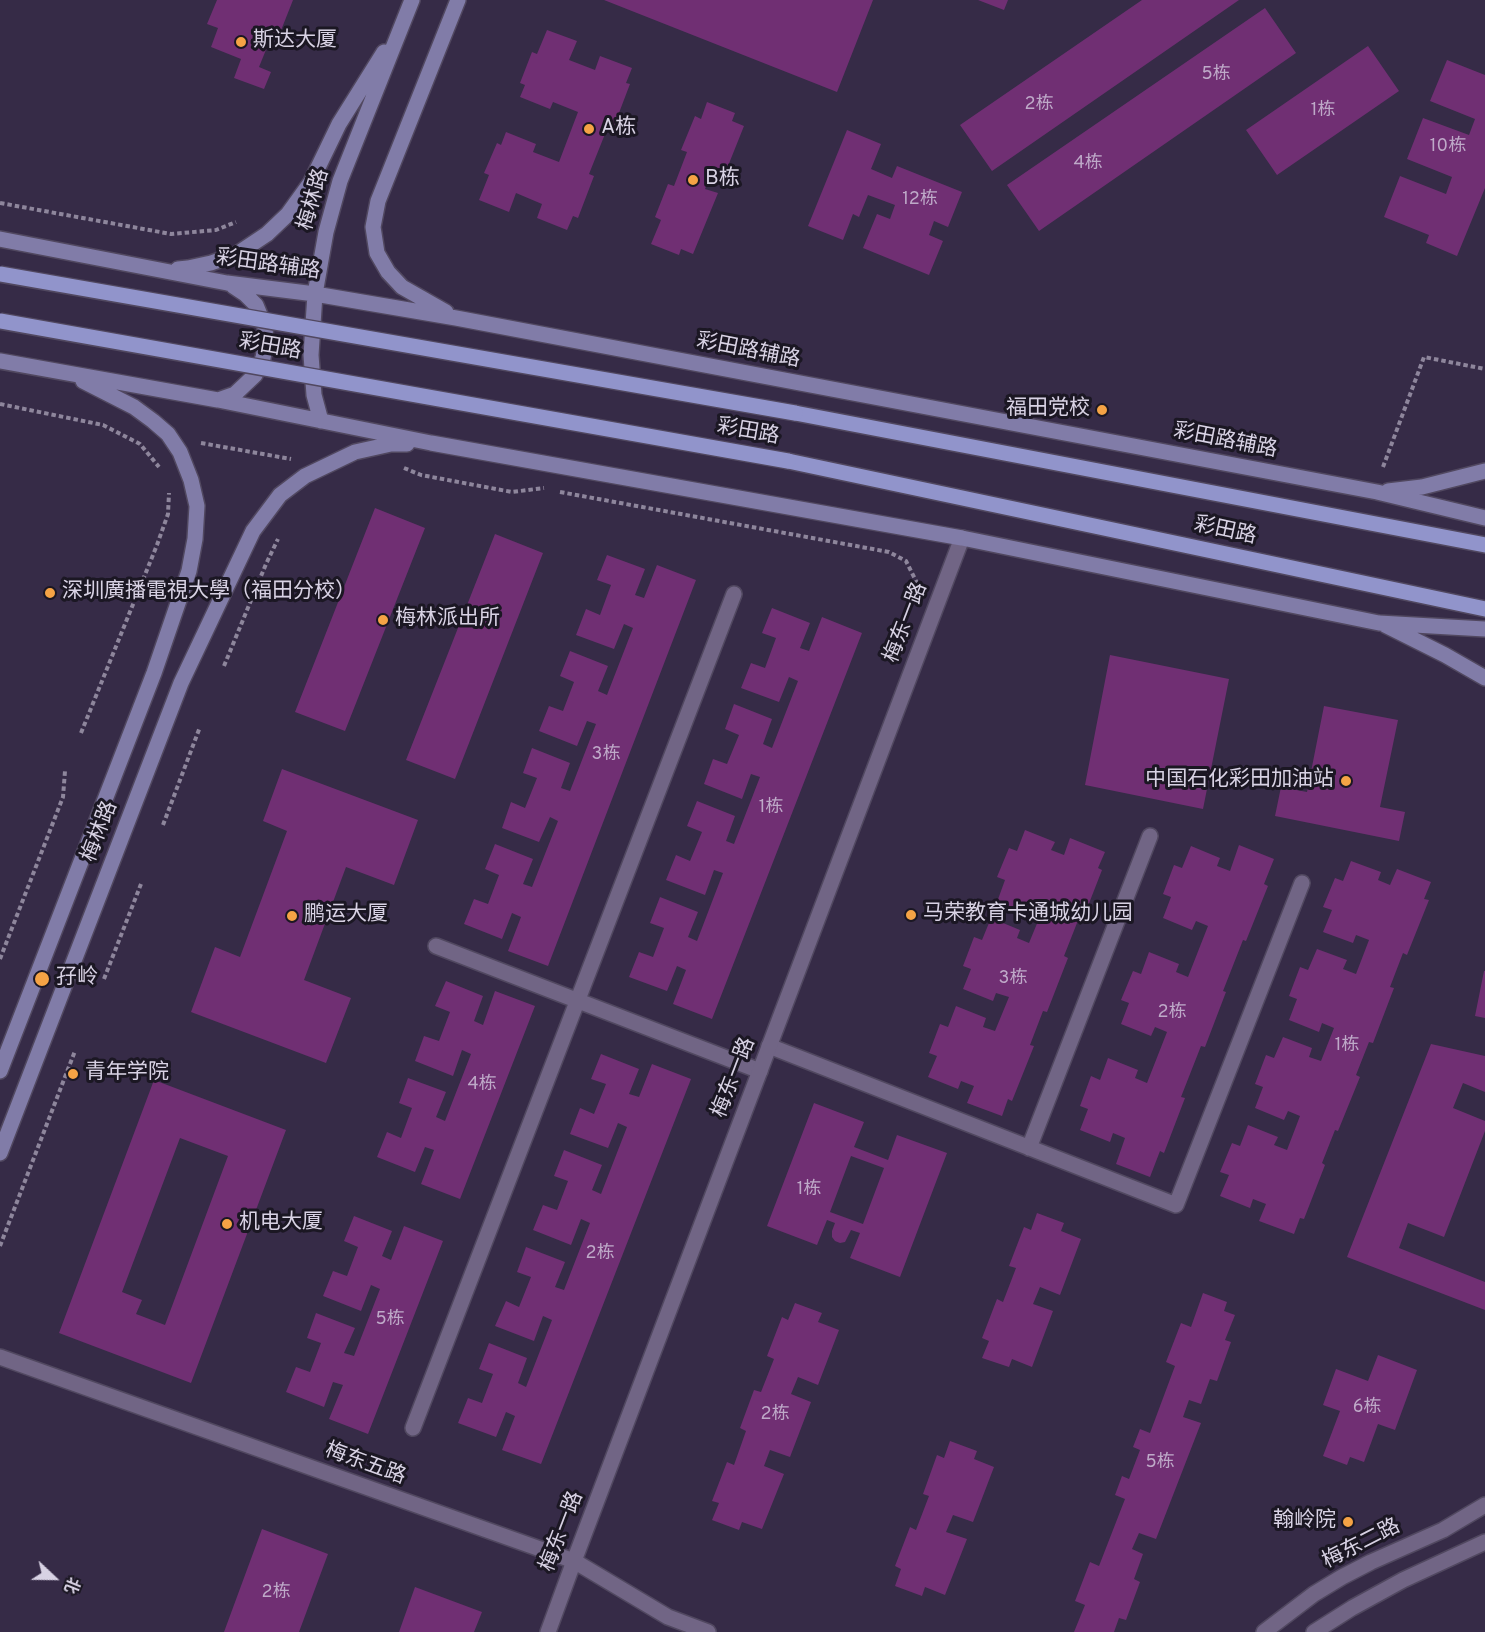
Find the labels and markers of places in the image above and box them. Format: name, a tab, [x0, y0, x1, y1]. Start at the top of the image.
place label: 斯达大厦	[253, 29, 337, 55]
marker: 斯达大厦	[234, 35, 248, 49]
place label: A栋	[601, 116, 636, 142]
marker: A栋	[582, 122, 596, 136]
place label: B栋	[705, 167, 740, 193]
marker: B栋	[686, 173, 700, 187]
place label: 福田党校	[1006, 397, 1090, 423]
marker: 福田党校	[1095, 403, 1109, 417]
place label: 深圳廣播電視大學（福田分校）	[62, 580, 356, 606]
marker: 深圳廣播電視大學（福田分校）	[43, 586, 57, 600]
place label: 梅林派出所	[395, 607, 500, 633]
marker: 梅林派出所	[376, 613, 390, 627]
place label: 中国石化彩田加油站	[1145, 768, 1334, 794]
marker: 中国石化彩田加油站	[1339, 774, 1353, 788]
place label: 马荣教育卡通城幼儿园	[923, 902, 1133, 928]
place label: 鹏运大厦	[304, 903, 388, 929]
marker: 马荣教育卡通城幼儿园	[904, 908, 918, 922]
marker: 鹏运大厦	[285, 909, 299, 923]
place label: 孖岭	[56, 966, 98, 992]
marker: 孖岭	[33, 970, 51, 988]
place label: 青年学院	[85, 1061, 169, 1087]
marker: 青年学院	[66, 1067, 80, 1081]
place label: 机电大厦	[239, 1211, 323, 1237]
marker: 机电大厦	[220, 1217, 234, 1231]
place label: 翰岭院	[1273, 1509, 1336, 1535]
marker: 翰岭院	[1341, 1515, 1355, 1529]

